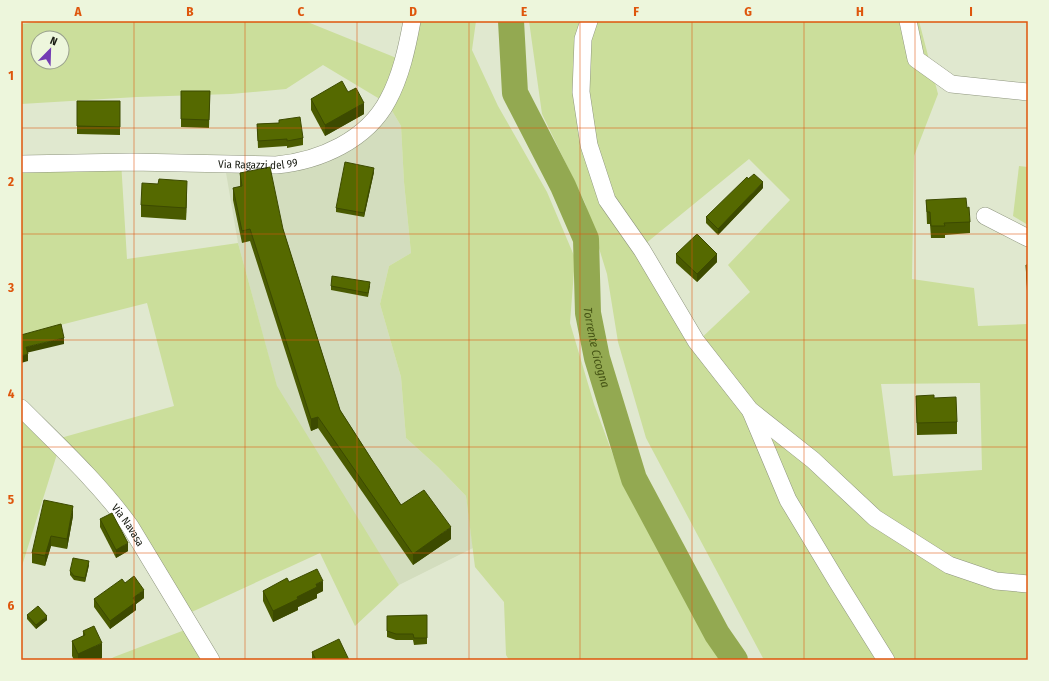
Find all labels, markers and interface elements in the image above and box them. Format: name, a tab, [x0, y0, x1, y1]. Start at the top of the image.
text: A	[73, 4, 82, 19]
text: B	[186, 4, 194, 19]
text: C	[298, 4, 305, 19]
text: D	[409, 4, 417, 19]
text: E	[521, 4, 527, 19]
text: F	[633, 4, 639, 19]
text: G	[744, 4, 752, 19]
text: H	[856, 4, 864, 19]
text: I	[969, 4, 973, 19]
north arrow	[30, 30, 70, 70]
text: N	[48, 34, 59, 49]
text: 1	[8, 68, 14, 83]
street label: Via Ragazzi del 99	[218, 155, 299, 172]
text: 2	[7, 174, 14, 189]
text: 3	[7, 280, 14, 295]
water label: Torrente Cicogna	[581, 307, 613, 389]
text: 4	[8, 386, 15, 401]
text: 5	[8, 492, 14, 507]
street label: Via Navasa	[109, 501, 147, 549]
text: 6	[8, 598, 15, 613]

